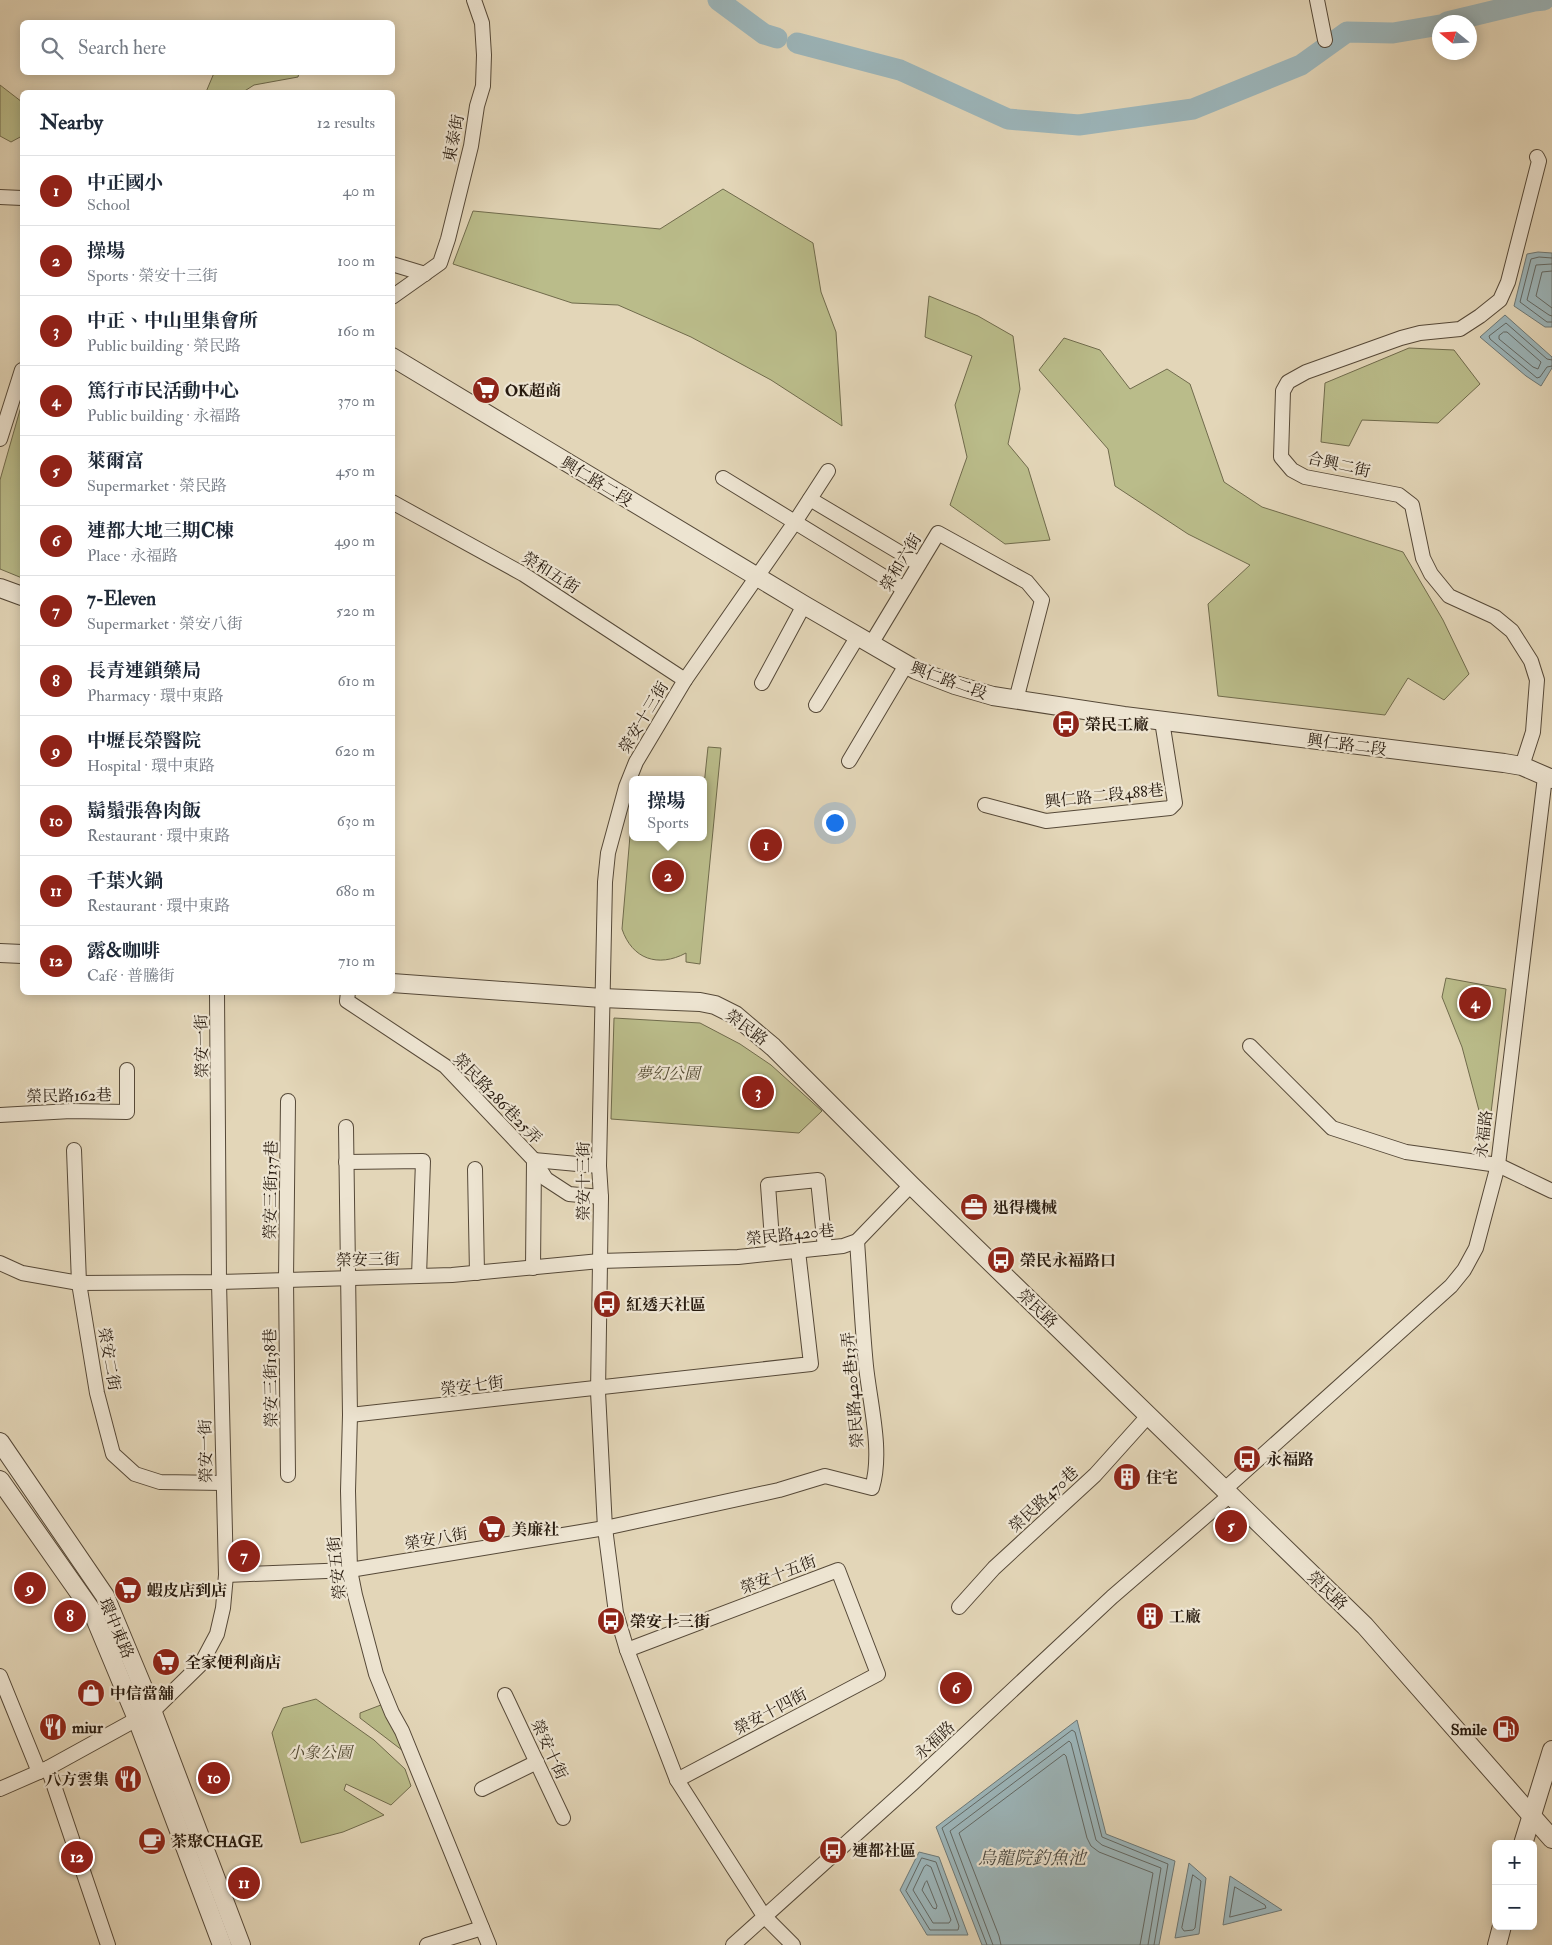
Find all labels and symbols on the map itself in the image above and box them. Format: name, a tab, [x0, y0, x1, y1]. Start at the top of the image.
north arrow	[1432, 15, 1477, 60]
street label: 東泰街	[440, 113, 468, 164]
supermarket icon: OK超商	[471, 375, 501, 405]
place label: OK超商	[505, 381, 561, 401]
street label: 合興二街	[1305, 448, 1372, 482]
street label: 興仁路二段	[557, 453, 636, 511]
street label: 榮和六街	[876, 530, 926, 595]
street label: 榮和五街	[518, 547, 583, 598]
street label: 興仁路二段	[908, 658, 990, 704]
street label: 榮安十三街	[615, 678, 673, 757]
bus stop icon: 榮民工廠	[1051, 709, 1081, 739]
place label: 榮民工廠	[1085, 715, 1149, 735]
street label: 興仁路二段	[1306, 730, 1388, 760]
street label: 興仁路二段488巷	[1044, 780, 1165, 812]
your location	[822, 810, 848, 836]
pin: 1	[750, 826, 782, 864]
pin: 2	[652, 857, 684, 895]
pin: 4	[1459, 984, 1491, 1022]
street label: 榮民路	[721, 1005, 772, 1050]
street label: 榮安一街	[191, 1014, 213, 1078]
street label: 榮民路286巷25弄	[449, 1049, 546, 1148]
park label: 夢幻公園	[636, 1064, 703, 1084]
pin: 3	[742, 1073, 774, 1111]
street label: 榮民路162巷	[26, 1085, 112, 1107]
street label: 永福路	[1471, 1109, 1497, 1159]
street label: 榮安三街137巷	[260, 1140, 282, 1240]
street label: 榮安十三街	[574, 1141, 594, 1221]
office icon: 迅得機械	[959, 1192, 989, 1222]
place label: 迅得機械	[993, 1198, 1057, 1218]
street label: 榮民路420巷	[745, 1220, 835, 1250]
bus stop icon: 榮民永褔路口	[986, 1245, 1016, 1275]
street label: 榮安三街	[336, 1249, 400, 1271]
place label: 榮民永褔路口	[1020, 1251, 1116, 1271]
street label: 榮民路	[1013, 1285, 1062, 1333]
bus stop icon: 紅透天社區	[592, 1289, 622, 1319]
place label: 紅透天社區	[626, 1295, 706, 1315]
street label: 榮安二街	[94, 1326, 124, 1392]
street label: 榮安三街138巷	[260, 1328, 282, 1428]
street label: 榮民路420巷13弄	[838, 1331, 868, 1449]
street label: 榮安七街	[439, 1372, 505, 1400]
street label: 榮安一街	[195, 1419, 217, 1483]
bus stop icon: 永福路	[1232, 1444, 1262, 1474]
place label: 永福路	[1266, 1450, 1314, 1470]
street label: 榮民路470巷	[1005, 1462, 1083, 1537]
building icon: 住宅	[1112, 1462, 1142, 1492]
place label: 住宅	[1146, 1468, 1178, 1488]
pin: 5	[1215, 1507, 1247, 1545]
supermarket icon: 美廉社	[477, 1514, 507, 1544]
place label: 美廉社	[511, 1520, 559, 1540]
street label: 榮安八街	[403, 1524, 469, 1554]
street label: 榮安五街	[324, 1535, 350, 1601]
pin: 7	[228, 1537, 260, 1575]
street label: 榮安十五街	[737, 1551, 819, 1599]
street label: 榮民路	[1303, 1567, 1352, 1615]
pin: 9	[14, 1569, 46, 1607]
supermarket icon: 蝦皮店到店	[113, 1575, 143, 1605]
place label: 蝦皮店到店	[147, 1581, 227, 1601]
street label: 環中東路	[94, 1595, 138, 1662]
pin: 8	[54, 1597, 86, 1635]
building icon: 工廠	[1135, 1601, 1165, 1631]
bus stop icon: 榮安十三街	[596, 1606, 626, 1636]
place label: 工廠	[1169, 1607, 1201, 1627]
place label: 榮安十三街	[630, 1612, 710, 1632]
supermarket icon: 全家便利商店	[151, 1647, 181, 1677]
place label: 全家便利商店	[185, 1653, 281, 1673]
pin: 6	[940, 1669, 972, 1707]
shop icon: 中信當舖	[76, 1678, 106, 1708]
place label: 中信當舖	[110, 1684, 174, 1704]
street label: 榮安十四街	[730, 1684, 810, 1739]
restaurant icon: miur	[38, 1712, 68, 1742]
fuel station icon: Smile	[1491, 1714, 1521, 1744]
street label: 榮安十街	[527, 1716, 572, 1783]
street label: 永福路	[910, 1717, 959, 1764]
place label: miur	[72, 1718, 104, 1738]
place label: Smile	[1451, 1720, 1487, 1740]
park label: 小象公園	[288, 1743, 355, 1763]
pin: 10	[198, 1759, 230, 1797]
restaurant icon: 八方雲集	[113, 1764, 143, 1794]
place label: 八方雲集	[45, 1770, 109, 1790]
cafe icon: 茶聚CHAGE	[137, 1826, 167, 1856]
place label: 茶聚CHAGE	[171, 1832, 263, 1852]
bus stop icon: 連都社區	[818, 1835, 848, 1865]
pin: 12	[61, 1838, 93, 1876]
place label: 連都社區	[852, 1841, 916, 1861]
water label: 烏龍院釣魚池	[978, 1847, 1088, 1870]
pin: 11	[228, 1864, 260, 1902]

